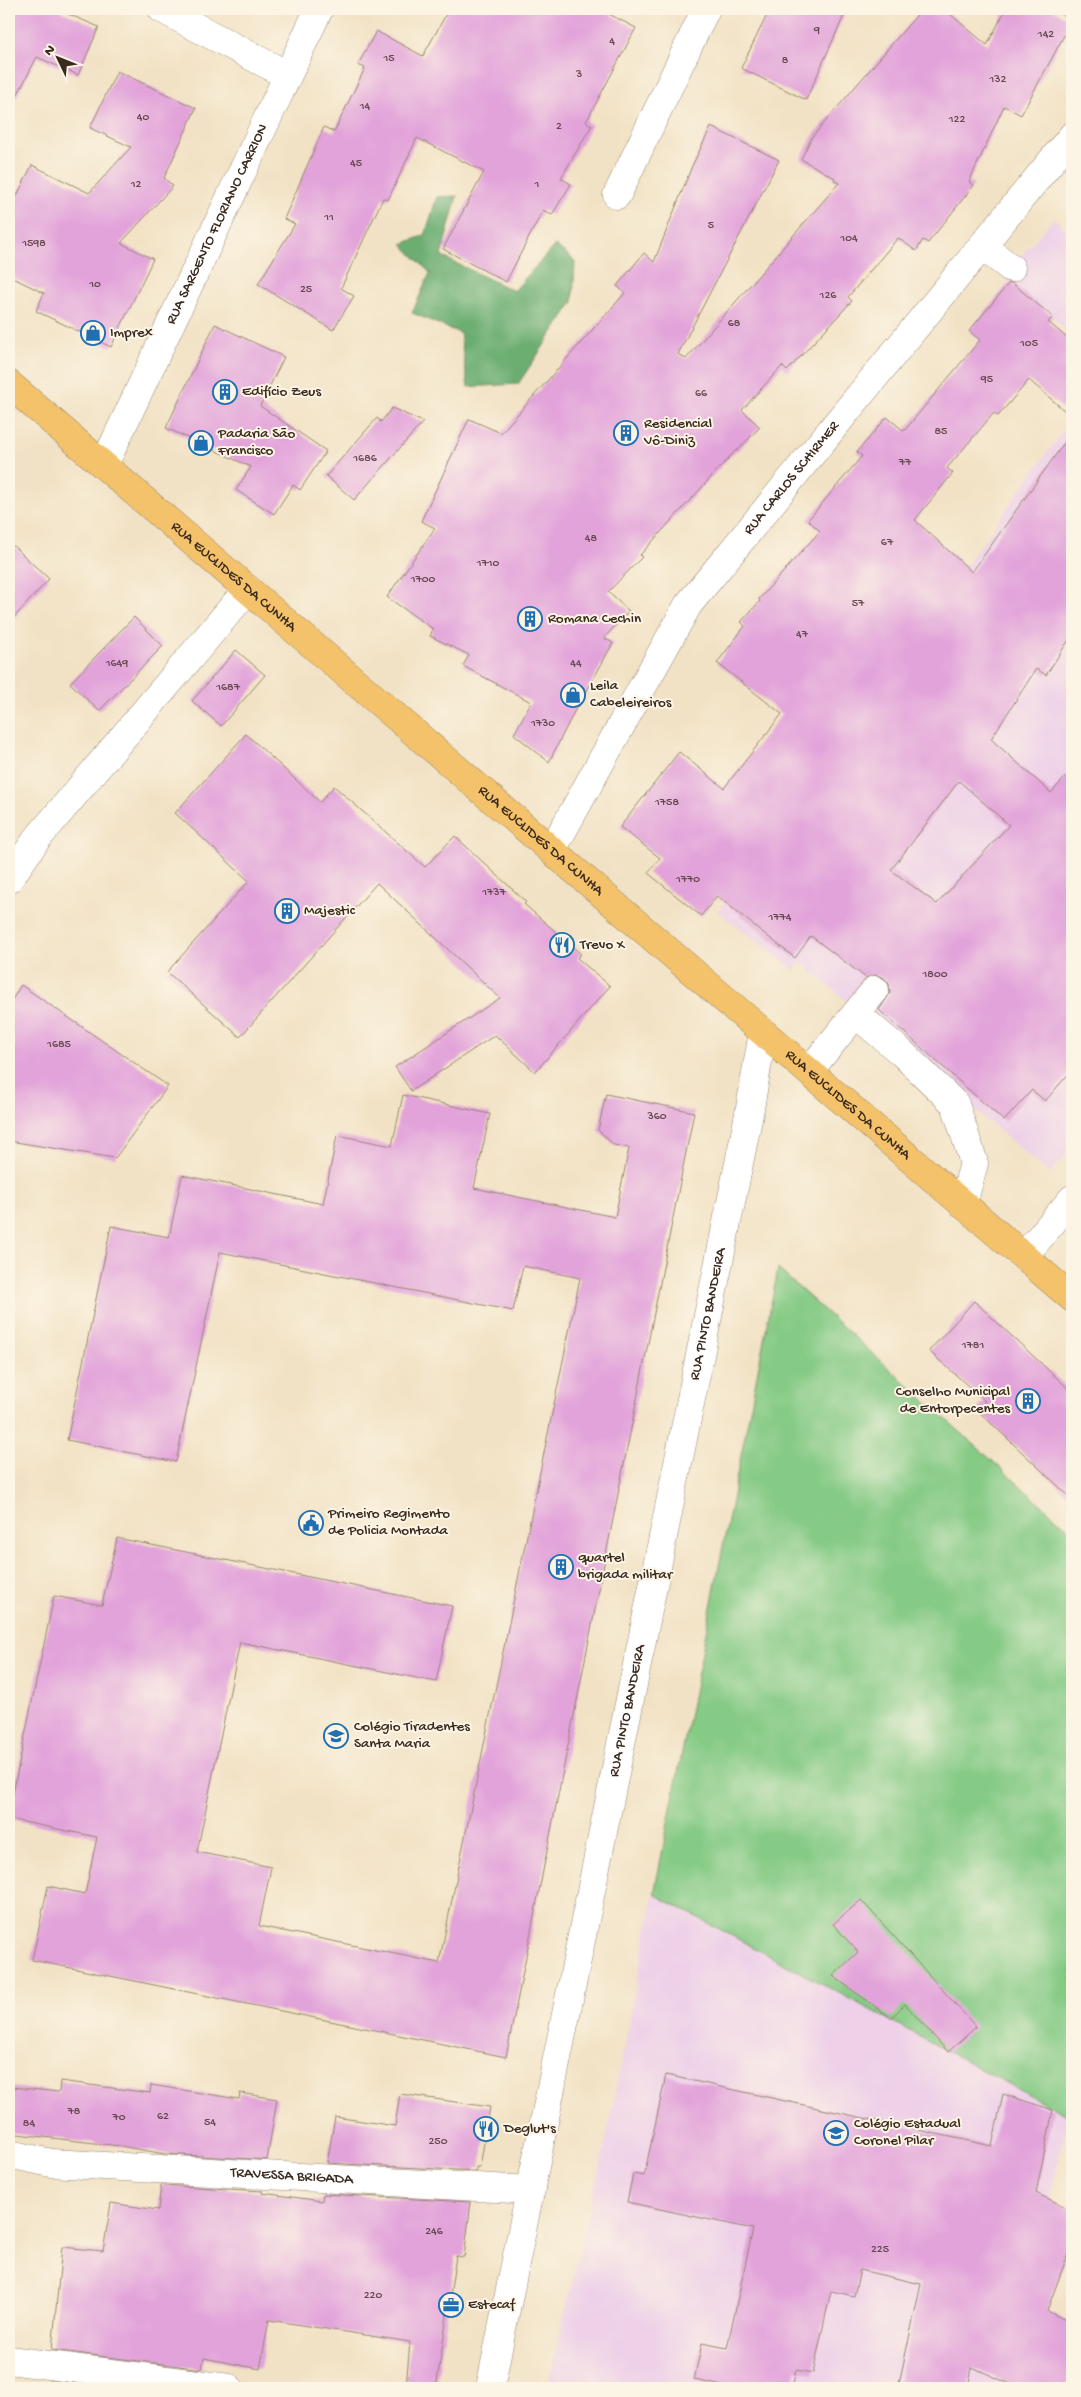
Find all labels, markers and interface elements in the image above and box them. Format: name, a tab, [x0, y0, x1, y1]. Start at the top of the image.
house number: 9	[813, 24, 820, 38]
house number: 142	[1037, 28, 1054, 42]
north arrow	[32, 32, 82, 82]
house number: 4	[609, 35, 615, 49]
text: N	[41, 42, 60, 60]
house number: 15	[382, 52, 395, 66]
house number: 8	[782, 54, 789, 68]
house number: 3	[575, 68, 582, 82]
house number: 132	[989, 73, 1007, 87]
house number: 14	[359, 100, 371, 114]
house number: 40	[137, 111, 149, 125]
house number: 122	[948, 113, 965, 127]
house number: 2	[556, 120, 562, 134]
street label: RUA SARGENTO FLORIANO CARRION	[162, 121, 273, 328]
house number: 45	[350, 157, 362, 171]
house number: 12	[130, 178, 141, 192]
house number: 1	[534, 178, 540, 192]
house number: 11	[323, 211, 334, 225]
house number: 5	[708, 219, 714, 233]
house number: 104	[839, 232, 858, 246]
house number: 1598	[21, 237, 46, 251]
house number: 10	[88, 278, 101, 292]
house number: 25	[300, 283, 312, 297]
house number: 126	[819, 289, 837, 303]
house number: 68	[728, 317, 741, 331]
shop icon: Imprex	[80, 320, 106, 346]
place label: Imprex	[110, 324, 153, 342]
house number: 105	[1019, 337, 1038, 351]
house number: 95	[980, 373, 993, 387]
building icon: Edifício Zeus	[212, 379, 238, 405]
place label: Edifício Zeus	[242, 383, 321, 401]
house number: 66	[695, 387, 708, 401]
place label: Residencial Vô-Diniz	[643, 415, 712, 450]
street label: RUA CARLOS SCHIRMER	[740, 417, 844, 539]
building icon: Residencial Vô-Diniz	[613, 420, 639, 446]
place label: Padaria São Francisco	[217, 425, 295, 460]
house number: 85	[935, 425, 947, 439]
shop icon: Padaria São Francisco	[188, 430, 214, 456]
house number: 1686	[352, 452, 378, 466]
house number: 77	[898, 456, 912, 470]
street label: RUA EUCLIDES DA CUNHA	[167, 518, 301, 637]
house number: 48	[585, 532, 598, 546]
house number: 67	[881, 536, 894, 550]
house number: 1710	[476, 557, 500, 571]
house number: 1700	[410, 573, 436, 587]
house number: 57	[852, 597, 865, 611]
building icon: Romana Cechin	[517, 606, 543, 632]
place label: Romana Cechin	[548, 610, 641, 628]
house number: 47	[796, 628, 809, 642]
house number: 1649	[105, 657, 128, 671]
house number: 44	[570, 657, 582, 671]
place label: Leila Cabeleireiros	[590, 677, 672, 712]
house number: 1687	[215, 681, 241, 695]
shop icon: Leila Cabeleireiros	[560, 682, 586, 708]
house number: 1730	[530, 717, 555, 731]
street label: RUA EUCLIDES DA CUNHA	[474, 782, 608, 901]
house number: 1758	[654, 796, 679, 810]
house number: 1770	[675, 873, 700, 887]
house number: 1737	[481, 886, 507, 900]
building icon: Majestic	[274, 898, 300, 924]
place label: Majestic	[304, 902, 356, 920]
house number: 1774	[767, 911, 792, 925]
restaurant icon: Trevo X	[549, 932, 575, 958]
place label: Trevo X	[579, 936, 626, 954]
house number: 1800	[921, 968, 948, 982]
house number: 1685	[46, 1038, 71, 1052]
street label: RUA EUCLIDES DA CUNHA	[781, 1046, 915, 1165]
house number: 360	[646, 1110, 667, 1124]
street label: RUA PINTO BANDEIRA	[686, 1245, 731, 1382]
house number: 1781	[961, 1339, 984, 1353]
place label: Conselho Municipal de Entorpecentes	[896, 1383, 1010, 1418]
building icon: Conselho Municipal de Entorpecentes	[1015, 1388, 1041, 1414]
place label: Primeiro Regimento de Policia Montada	[327, 1505, 450, 1540]
public building icon: Primeiro Regimento de Policia Montada	[298, 1510, 324, 1536]
place label: quartel brigada militar	[578, 1549, 674, 1584]
building icon: quartel brigada militar	[548, 1554, 574, 1580]
street label: RUA PINTO BANDEIRA	[605, 1642, 650, 1779]
place label: Colégio Tiradentes Santa Maria	[354, 1718, 470, 1753]
school or university icon: Colégio Tiradentes Santa Maria	[323, 1723, 349, 1749]
house number: 78	[67, 2105, 81, 2119]
house number: 62	[157, 2110, 169, 2124]
house number: 70	[111, 2111, 126, 2125]
place label: Colégio Estadual Coronel Pilar	[854, 2115, 961, 2150]
house number: 54	[204, 2116, 216, 2130]
restaurant icon: Deglut's	[473, 2116, 499, 2142]
house number: 84	[23, 2117, 35, 2131]
place label: Deglut's	[503, 2120, 556, 2138]
school or university icon: Colégio Estadual Coronel Pilar	[823, 2120, 849, 2146]
house number: 250	[428, 2135, 448, 2149]
street label: TRAVESSA BRIGADA	[229, 2164, 355, 2189]
house number: 246	[425, 2225, 444, 2239]
house number: 225	[871, 2243, 889, 2257]
house number: 220	[364, 2289, 382, 2303]
office icon: Estecaf	[438, 2292, 464, 2318]
place label: Estecaf	[468, 2296, 516, 2314]

